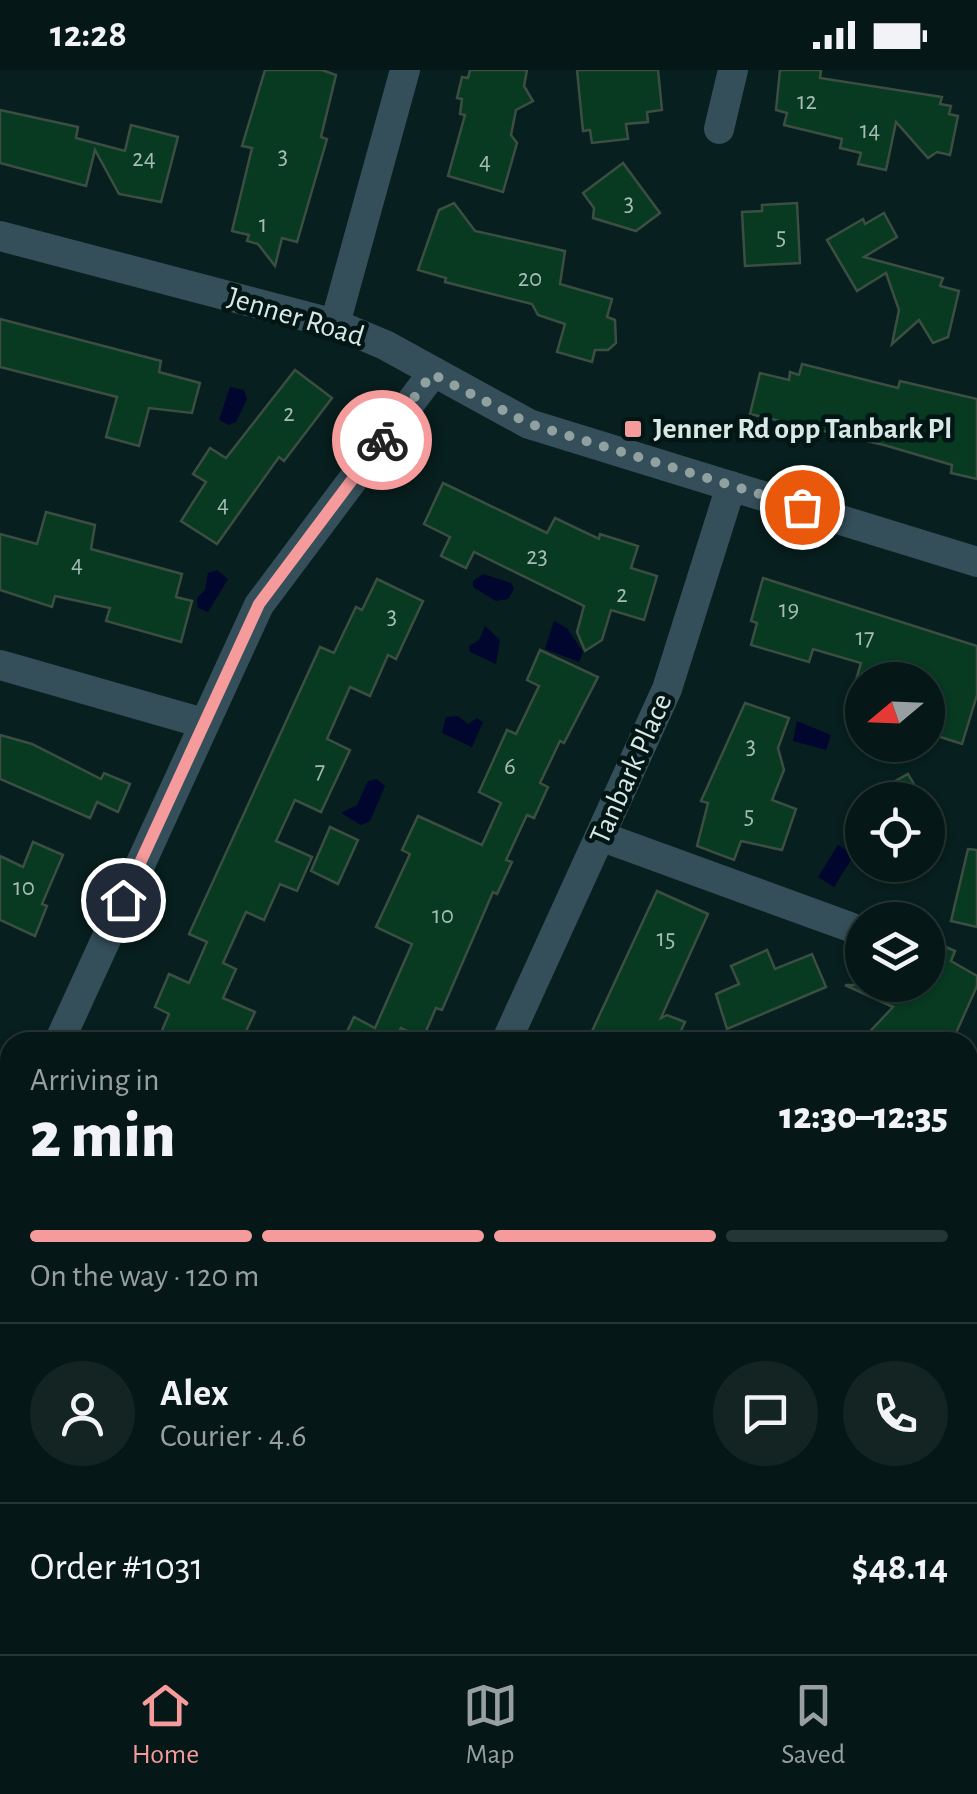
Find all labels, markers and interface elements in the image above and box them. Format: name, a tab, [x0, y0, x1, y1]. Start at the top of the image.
text: 12:28	[50, 16, 127, 54]
house number: 12	[797, 89, 817, 114]
house number: 14	[860, 118, 880, 143]
house number: 3	[278, 144, 288, 169]
house number: 24	[132, 146, 156, 171]
house number: 4	[479, 149, 491, 174]
house number: 3	[624, 191, 634, 216]
house number: 1	[259, 212, 267, 237]
house number: 5	[776, 224, 786, 249]
house number: 20	[518, 266, 542, 291]
street label: Jenner Road	[224, 282, 368, 352]
courier	[332, 390, 432, 490]
house number: 2	[283, 401, 295, 426]
icon: bike	[355, 413, 410, 468]
place label: Jenner Rd opp Tanbark Pl	[653, 414, 952, 444]
marker: Jenner Rd opp Tanbark Pl	[622, 418, 644, 440]
pin	[760, 465, 845, 550]
icon: bag	[775, 480, 830, 535]
house number: 4	[217, 492, 229, 517]
house number: 23	[526, 544, 548, 569]
house number: 4	[71, 552, 83, 577]
house number: 2	[616, 582, 628, 607]
house number: 19	[779, 597, 799, 622]
house number: 3	[387, 604, 397, 629]
house number: 17	[855, 625, 875, 650]
north arrow	[845, 662, 945, 762]
map controls	[845, 662, 945, 1002]
street label: Tanbark Place	[584, 689, 678, 849]
house number: 3	[746, 734, 756, 759]
house number: 6	[504, 754, 516, 779]
house number: 7	[315, 758, 325, 783]
button: locate	[845, 782, 945, 882]
house number: 5	[744, 803, 754, 828]
pin	[81, 858, 166, 943]
icon: home	[96, 873, 151, 928]
house number: 10	[13, 875, 35, 900]
button: layers	[845, 902, 945, 1002]
house number: 10	[432, 903, 454, 928]
house number: 15	[656, 926, 676, 951]
text: Arriving in	[30, 1064, 159, 1096]
text: 12:30–12:35	[779, 1098, 948, 1136]
text: 2 min	[30, 1104, 176, 1169]
text: On the way · 120 m	[30, 1260, 259, 1292]
button: person	[30, 1361, 135, 1466]
button: chat	[713, 1361, 818, 1466]
button: phone	[843, 1361, 948, 1466]
text: Alex	[160, 1375, 229, 1413]
text: Courier · 4.6	[160, 1420, 307, 1452]
text: Order #1031	[30, 1549, 204, 1587]
text: $48.14	[852, 1549, 948, 1587]
tab: Home	[132, 1678, 199, 1772]
tab: Map	[463, 1678, 518, 1772]
tab: Saved	[781, 1678, 845, 1772]

